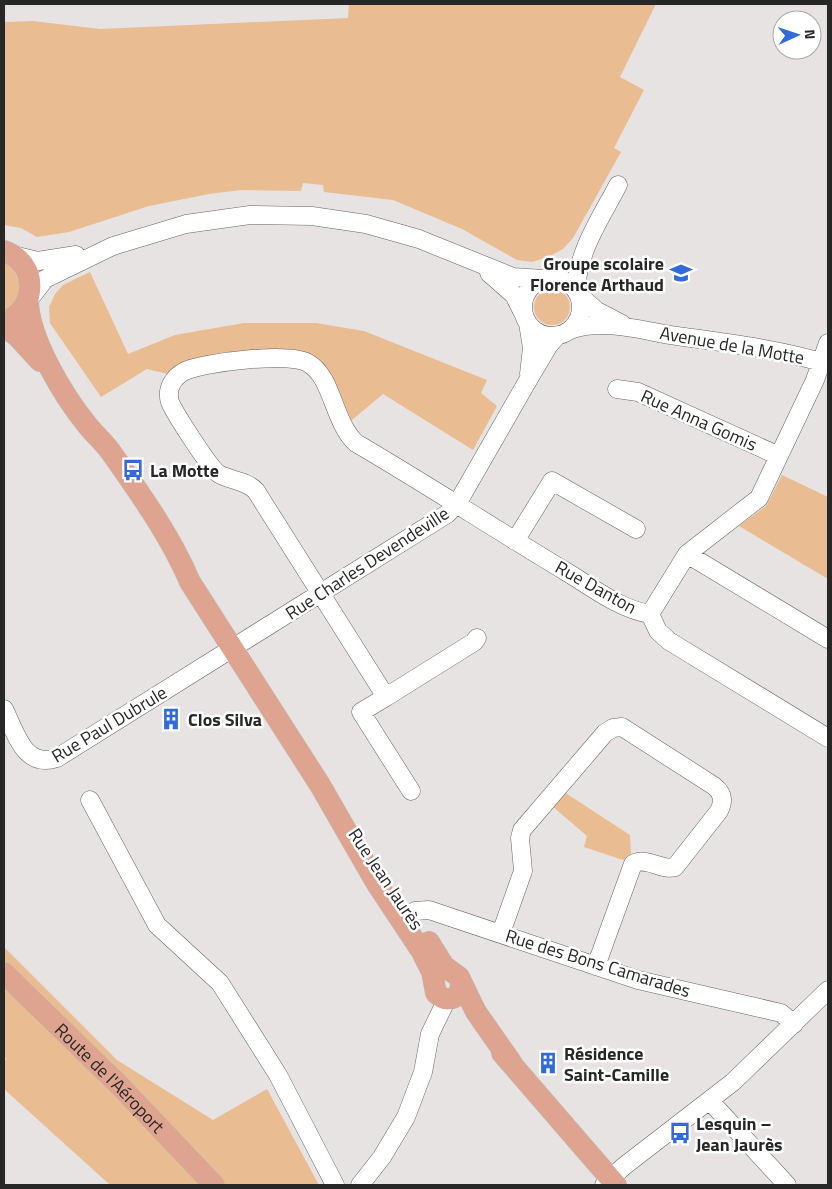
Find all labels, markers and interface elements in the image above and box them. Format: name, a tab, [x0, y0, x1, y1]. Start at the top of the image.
north arrow	[772, 10, 822, 60]
text: N	[800, 29, 821, 40]
place label: Groupe scolaire Florence Arthaud	[530, 250, 664, 298]
school or university icon: Groupe scolaire Florence Arthaud	[668, 260, 694, 286]
street label: Avenue de la Motte	[658, 319, 806, 371]
street label: Rue Anna Gomis	[637, 382, 761, 458]
bus stop icon: La Motte	[120, 457, 146, 483]
place label: La Motte	[150, 457, 219, 484]
street label: Rue Charles Devendeville	[280, 500, 454, 626]
street label: Rue Danton	[550, 554, 642, 620]
street label: Rue Paul Dubrule	[46, 679, 172, 769]
building icon: Clos Silva	[158, 706, 184, 732]
place label: Clos Silva	[188, 706, 262, 733]
street label: Rue Jean Jaurès	[342, 823, 430, 935]
street label: Rue des Bons Camarades	[502, 922, 694, 1004]
street label: Route de l'Aéroport	[49, 1016, 172, 1139]
place label: Résidence Saint-Camille	[564, 1040, 669, 1088]
building icon: Résidence Saint-Camille	[535, 1050, 561, 1076]
place label: Lesquin – Jean Jaurès	[696, 1110, 783, 1158]
bus stop icon: Lesquin – Jean Jaurès	[667, 1120, 693, 1146]

